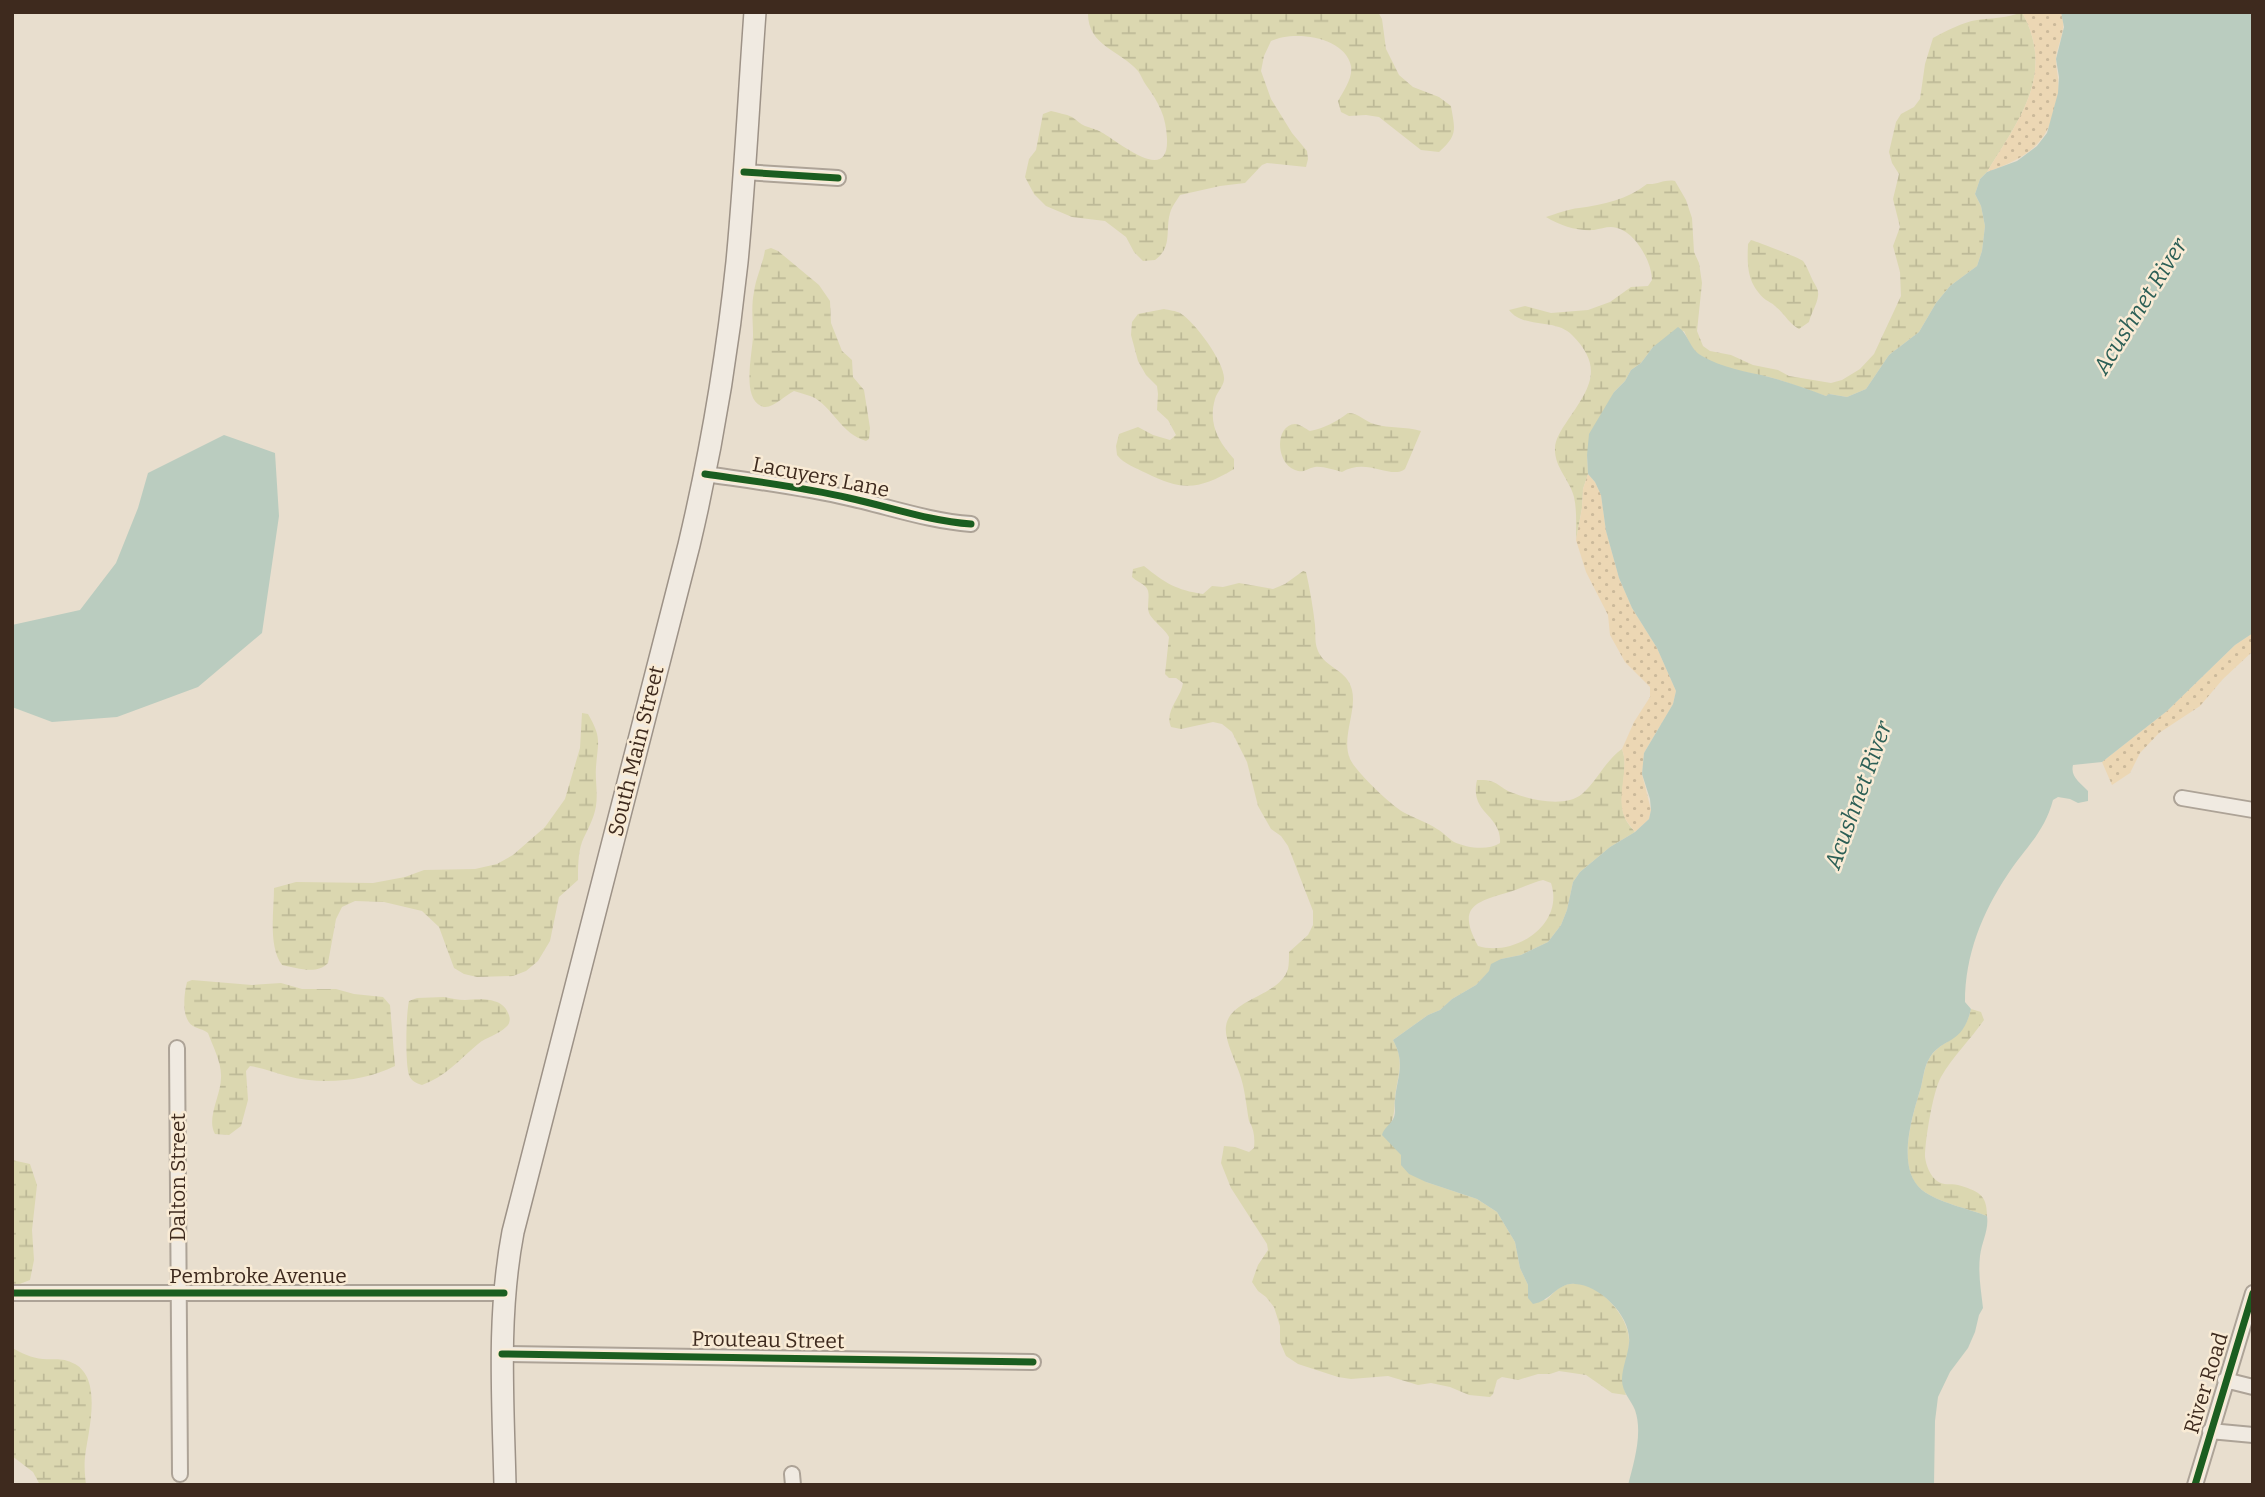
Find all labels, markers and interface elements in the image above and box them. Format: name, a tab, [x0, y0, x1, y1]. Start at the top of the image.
water label: Acushnet River	[2087, 231, 2194, 380]
street label: Lacuyers Lane	[750, 451, 892, 503]
street label: South Main Street	[602, 663, 670, 839]
water label: Acushnet River	[1818, 716, 1898, 874]
street label: Dalton Street	[165, 1112, 191, 1241]
street label: Pembroke Avenue	[169, 1263, 347, 1289]
street label: Prouteau Street	[691, 1326, 845, 1354]
street label: River Road	[2178, 1329, 2234, 1437]

